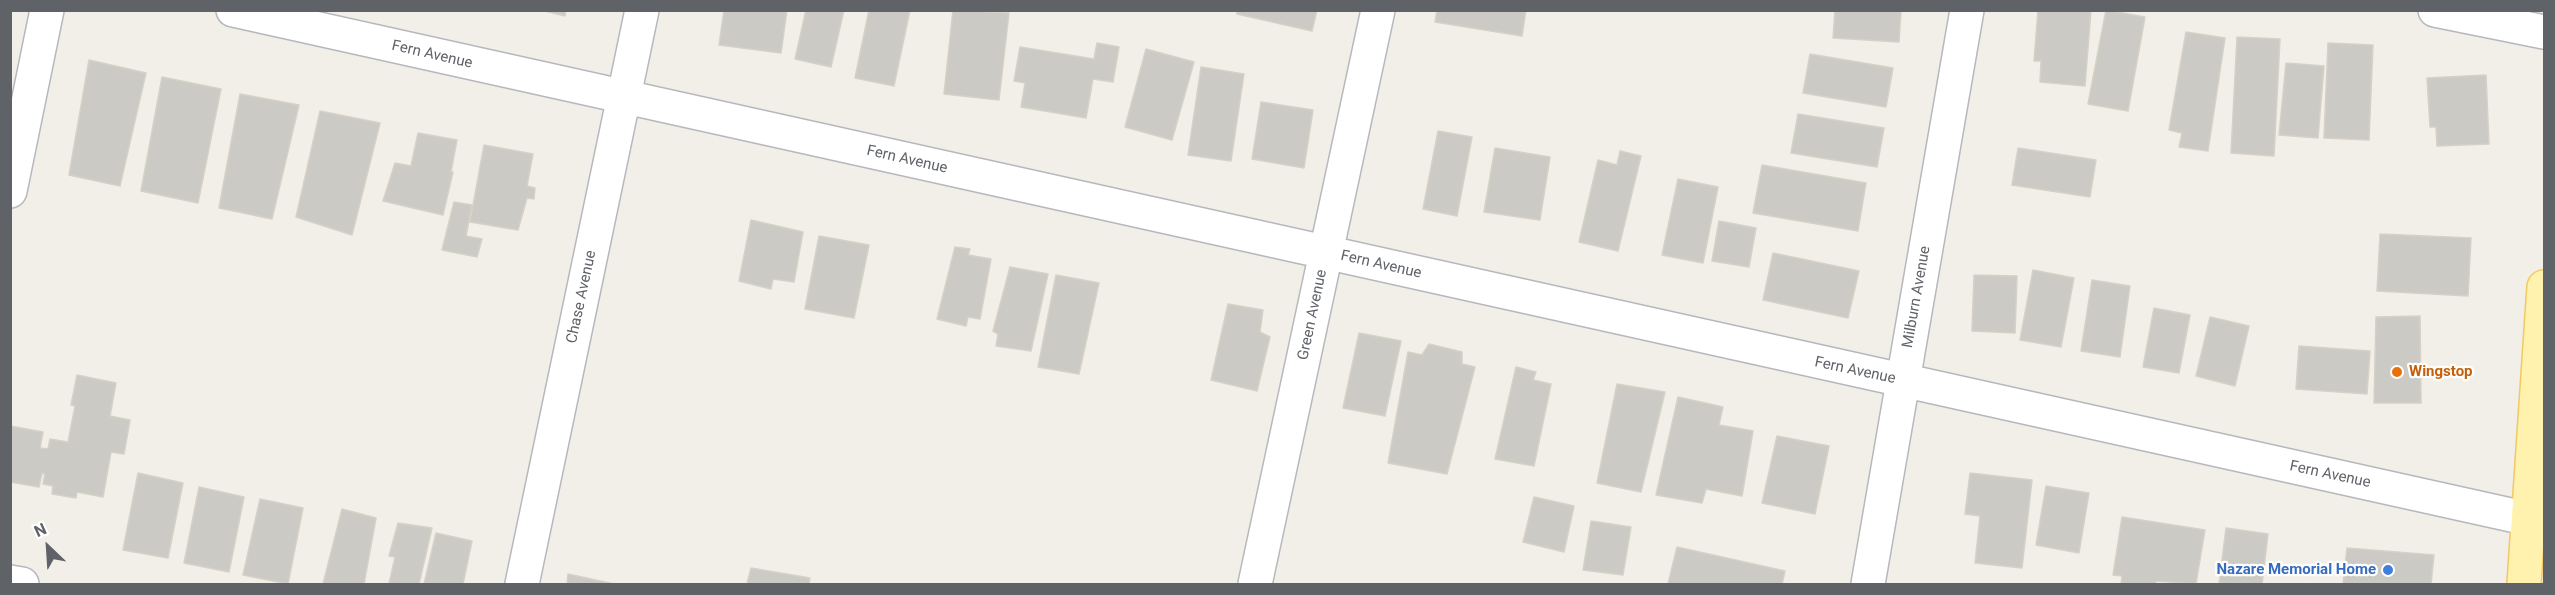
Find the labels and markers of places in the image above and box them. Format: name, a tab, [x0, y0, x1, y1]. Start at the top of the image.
place label: Wingstop	[2409, 363, 2473, 381]
marker: Wingstop	[2390, 365, 2404, 379]
place label: Nazare Memorial Home	[2217, 561, 2376, 579]
marker: Nazare Memorial Home	[2381, 563, 2395, 577]

